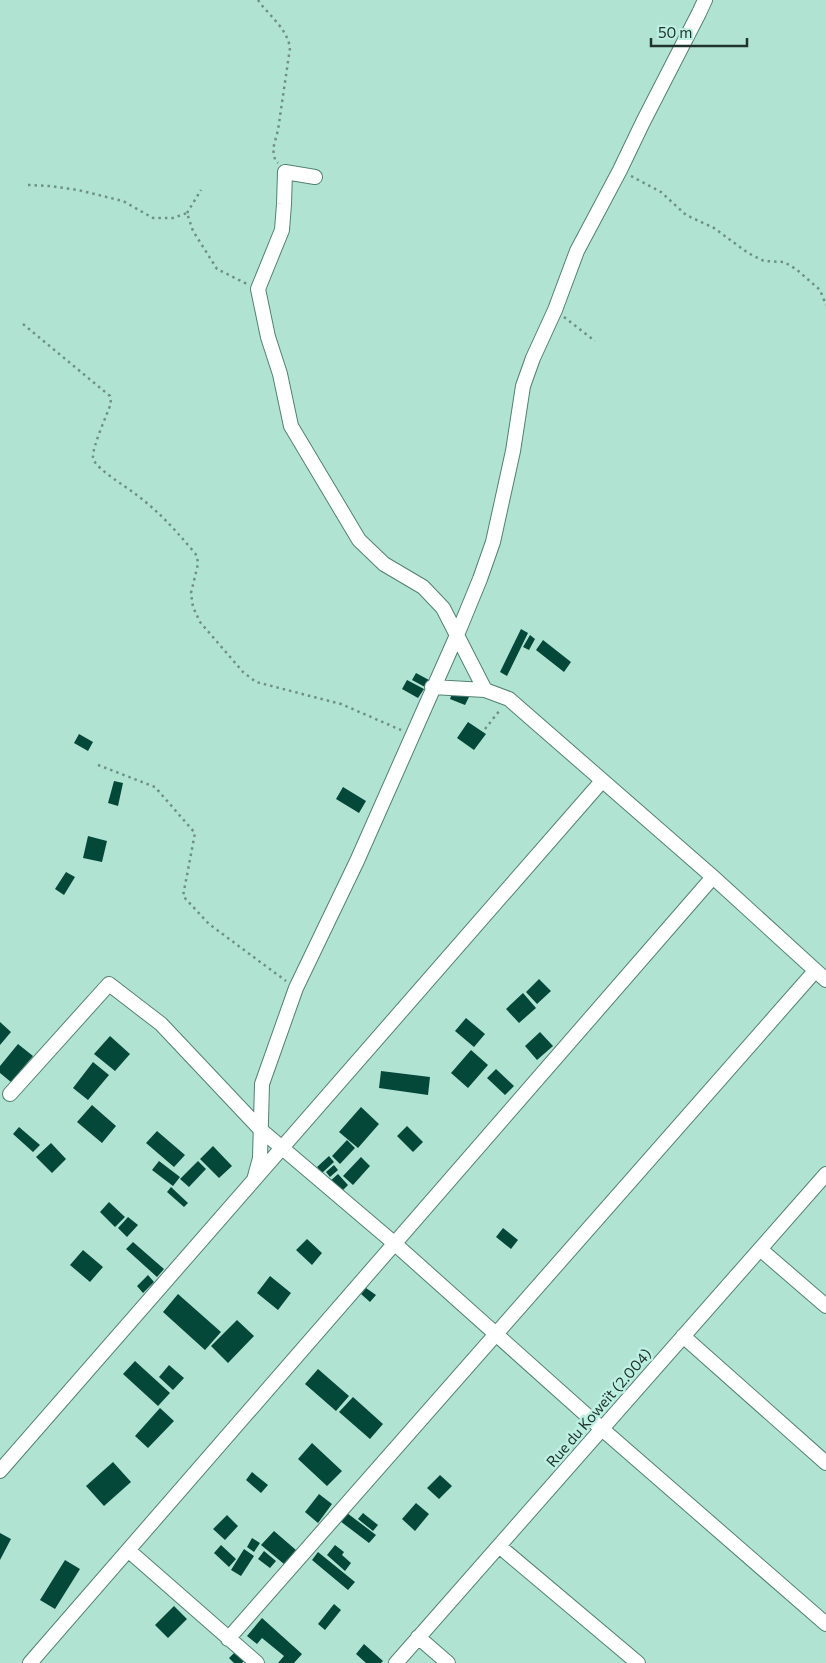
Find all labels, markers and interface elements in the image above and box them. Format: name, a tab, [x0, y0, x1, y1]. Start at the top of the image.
scale bar	[651, 15, 747, 47]
text: 50 m	[658, 23, 692, 41]
street label: Rue du Koweït (2.004)	[542, 1344, 655, 1470]

